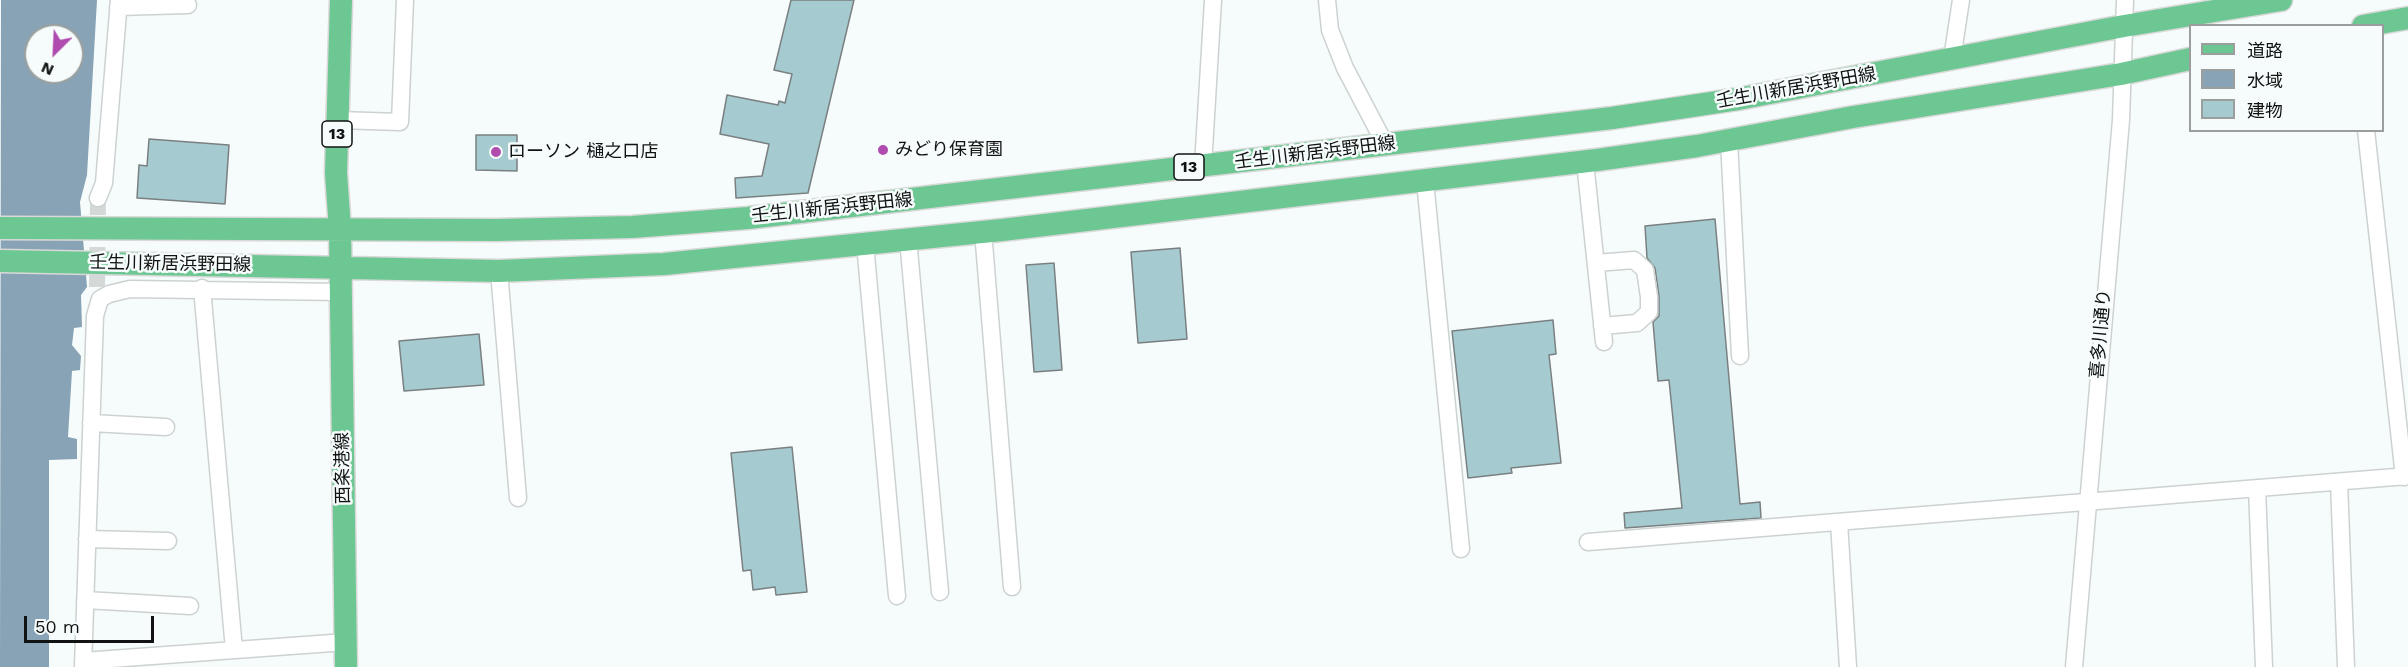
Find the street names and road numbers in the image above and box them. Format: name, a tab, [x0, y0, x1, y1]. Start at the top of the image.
street label: 壬生川新居浜野田線	[1714, 63, 1878, 113]
road number: 13	[322, 121, 352, 147]
street label: 壬生川新居浜野田線	[1233, 132, 1397, 174]
road number: 13	[1174, 154, 1204, 180]
street label: 壬生川新居浜野田線	[750, 189, 914, 227]
street label: 壬生川新居浜野田線	[89, 252, 251, 276]
street label: 喜多川通り	[2086, 288, 2116, 380]
street label: 西条港線	[332, 432, 354, 504]

